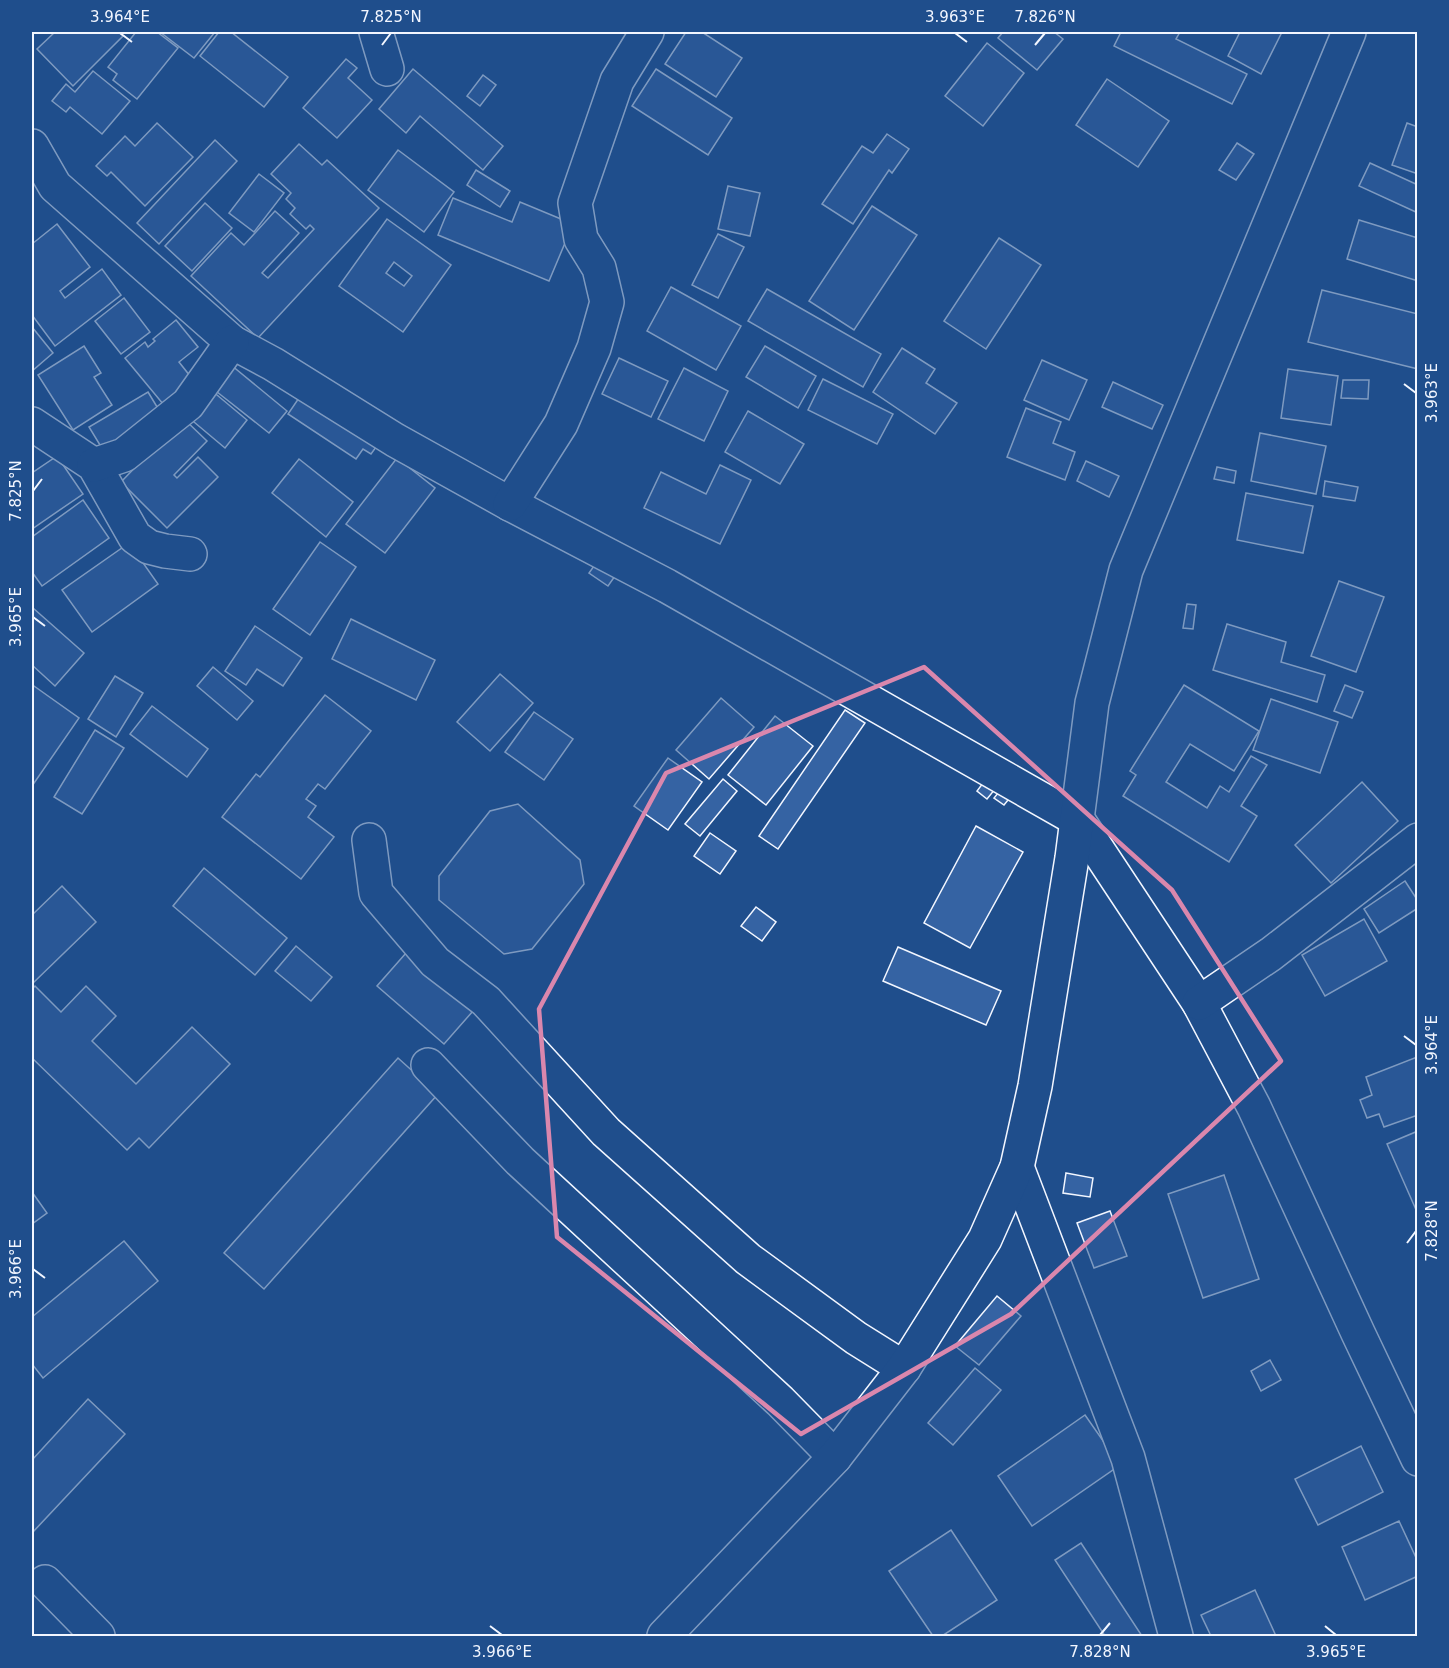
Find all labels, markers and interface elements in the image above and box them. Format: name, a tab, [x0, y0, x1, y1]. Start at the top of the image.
text: 3.964°E	[90, 8, 150, 26]
text: 7.825°N	[360, 8, 422, 26]
text: 3.963°E	[925, 8, 985, 26]
text: 7.826°N	[1014, 8, 1076, 26]
text: 3.963°E	[1423, 363, 1441, 423]
text: 7.825°N	[7, 460, 25, 522]
text: 3.965°E	[7, 587, 25, 647]
text: 3.964°E	[1423, 1015, 1441, 1075]
text: 7.828°N	[1423, 1200, 1441, 1262]
text: 3.966°E	[7, 1239, 25, 1299]
text: 3.966°E	[472, 1643, 532, 1661]
text: 7.828°N	[1069, 1643, 1131, 1661]
text: 3.965°E	[1306, 1643, 1366, 1661]

